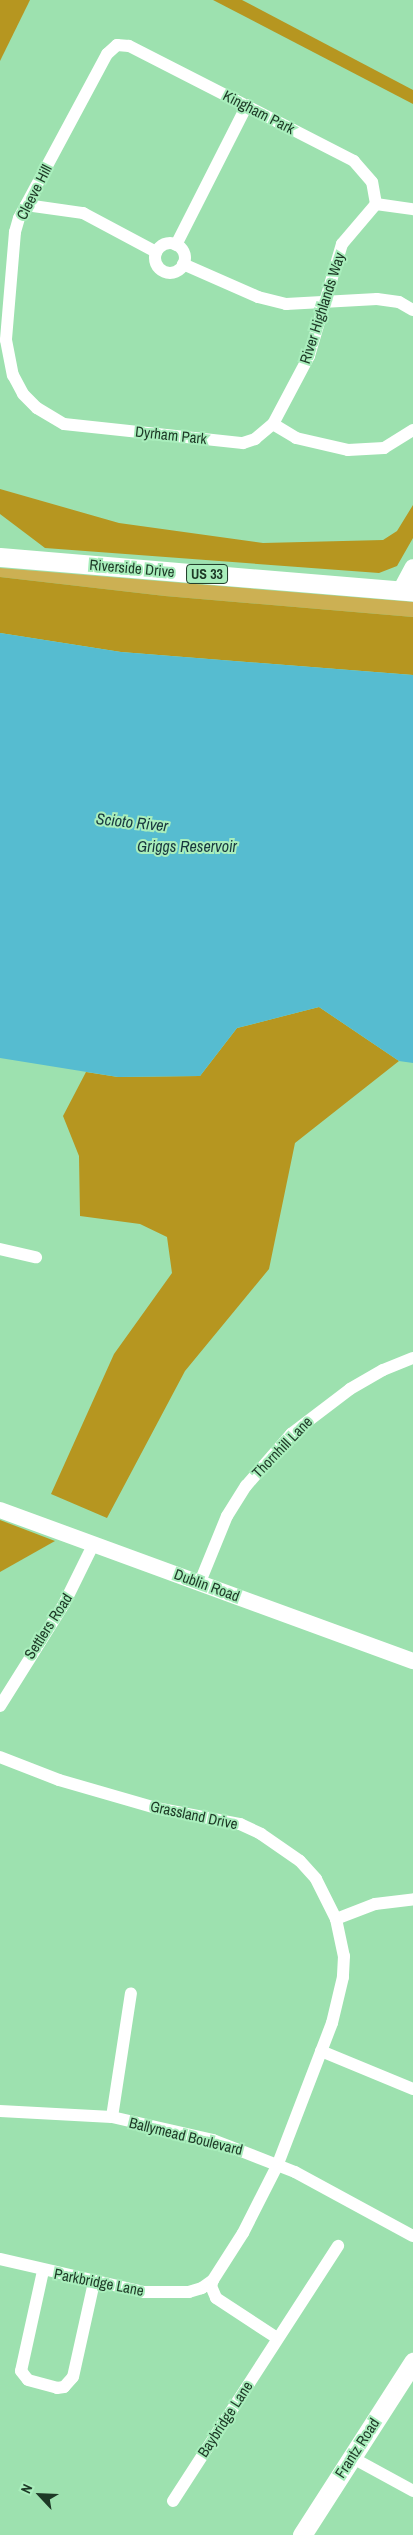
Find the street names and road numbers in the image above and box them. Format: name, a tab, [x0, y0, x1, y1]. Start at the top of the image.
street label: Kingham Park	[220, 86, 298, 138]
street label: Cleeve Hill	[12, 161, 56, 223]
street label: River Highlands Way	[296, 250, 348, 366]
street label: Dyrham Park	[134, 422, 208, 448]
street label: Riverside Drive	[89, 555, 175, 581]
road number: US 33	[186, 562, 228, 586]
street label: Thornhill Lane	[248, 1412, 316, 1482]
street label: Dublin Road	[172, 1565, 242, 1605]
street label: Settlers Road	[20, 1590, 76, 1662]
street label: Grassland Drive	[149, 1797, 239, 1833]
street label: Ballymead Boulevard	[127, 2113, 245, 2159]
street label: Parkbridge Lane	[53, 2264, 145, 2300]
street label: Baybridge Lane	[194, 2378, 256, 2460]
street label: Frantz Road	[331, 2415, 383, 2481]

